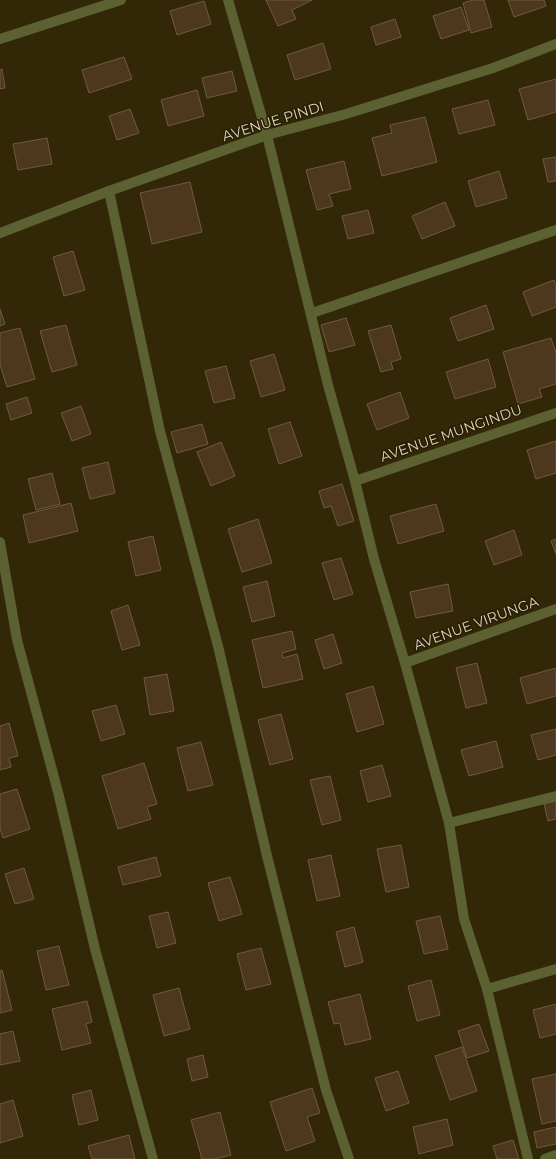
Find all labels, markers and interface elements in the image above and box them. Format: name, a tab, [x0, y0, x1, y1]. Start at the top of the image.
street label: AVENUE PINDI	[220, 97, 326, 145]
street label: AVENUE MUNGINDU	[378, 400, 524, 466]
street label: AVENUE VIRUNGA	[411, 592, 542, 654]

